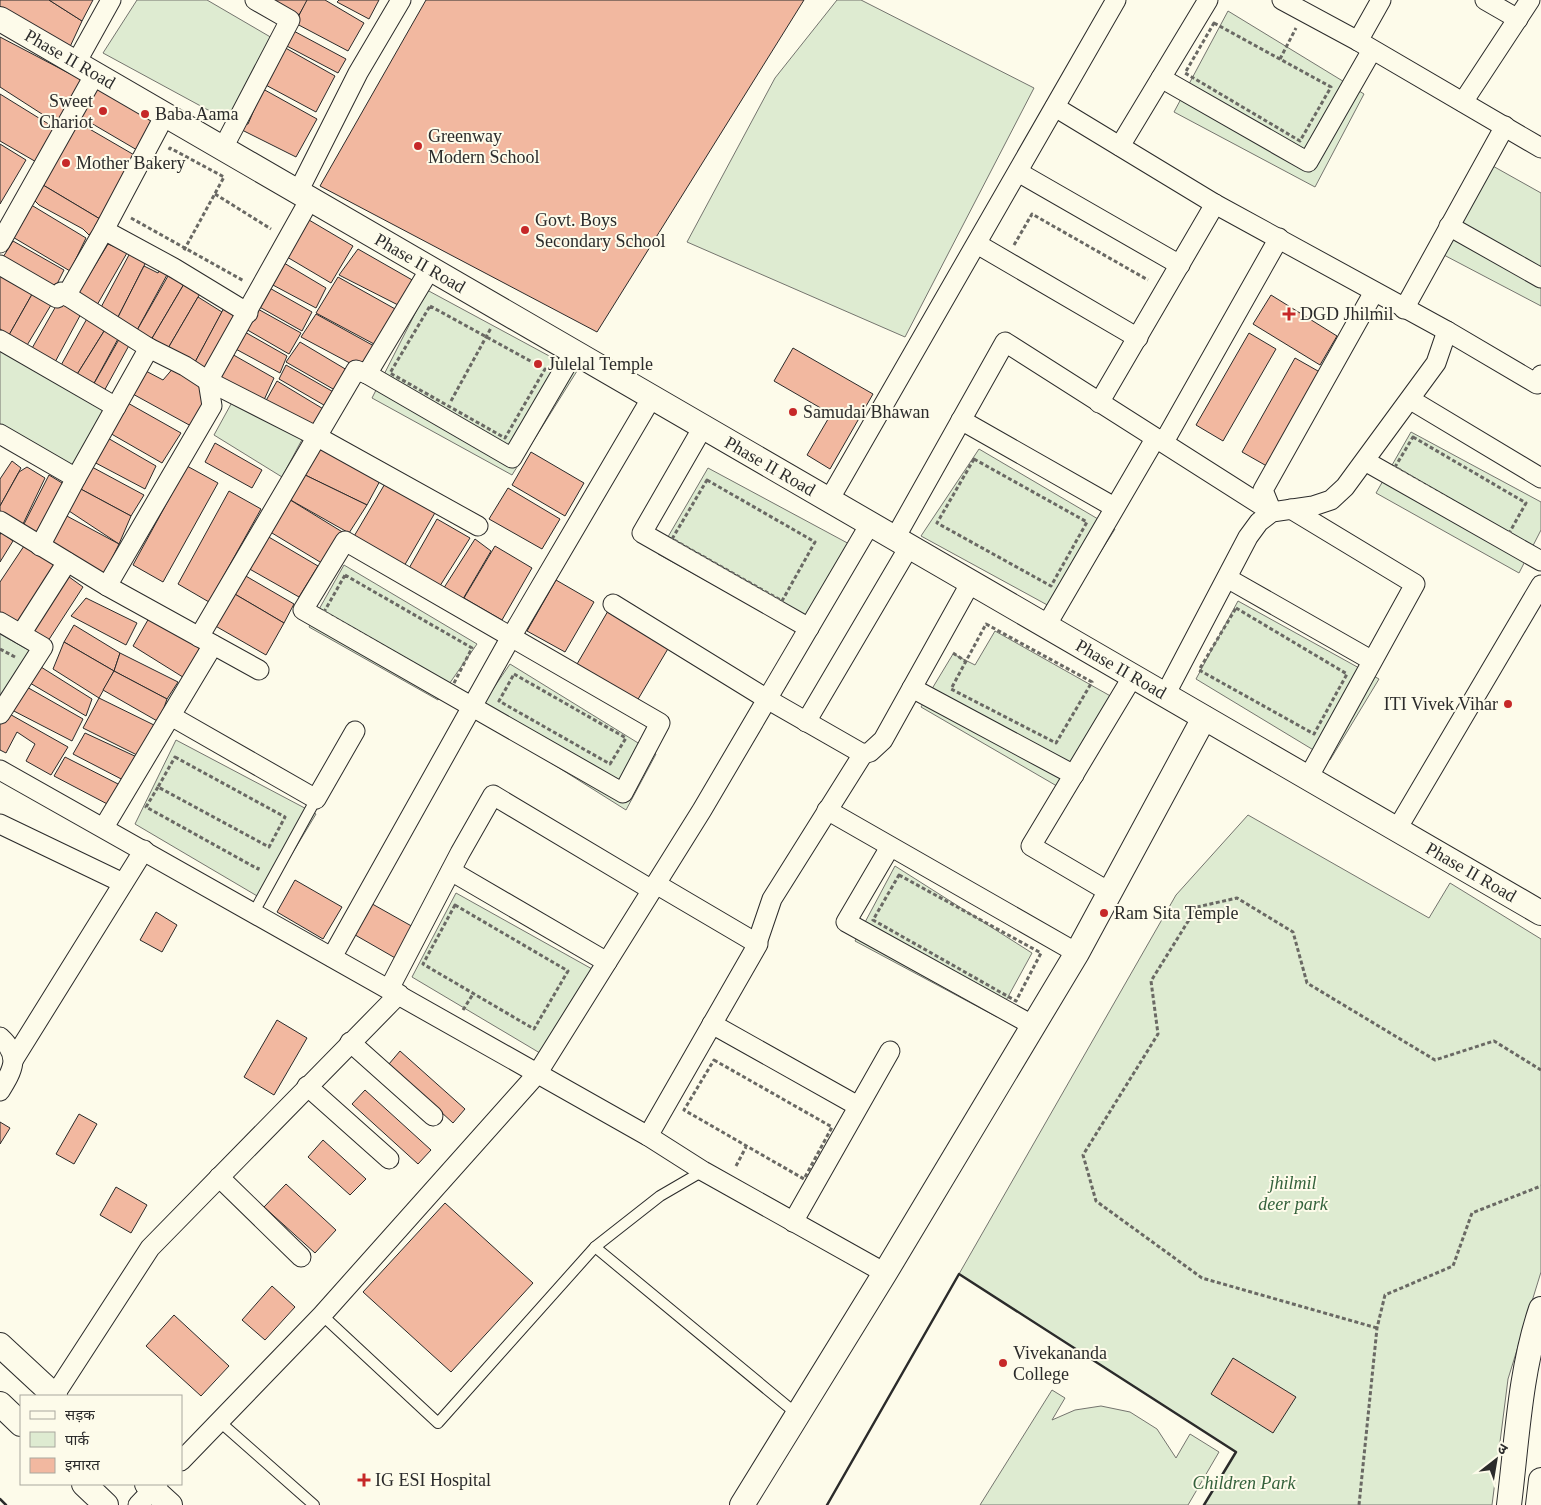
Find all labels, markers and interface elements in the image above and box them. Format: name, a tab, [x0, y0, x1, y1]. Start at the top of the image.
street label: Phase II Road	[21, 25, 119, 93]
place label: Sweet Chariot	[39, 91, 93, 132]
place label: Baba Aama	[155, 104, 238, 124]
marker: Sweet Chariot	[97, 105, 109, 117]
marker: Baba Aama	[139, 108, 151, 120]
place label: Greenway Modern School	[428, 126, 540, 167]
marker: Greenway Modern School	[412, 140, 424, 152]
place label: Mother Bakery	[76, 153, 185, 173]
marker: Mother Bakery	[60, 157, 72, 169]
place label: Govt. Boys Secondary School	[535, 210, 665, 251]
marker: Govt. Boys Secondary School	[519, 224, 531, 236]
street label: Phase II Road	[371, 229, 469, 297]
place label: DGD Jhilmil	[1300, 304, 1394, 324]
marker: DGD Jhilmil	[1282, 307, 1296, 321]
place label: Julelal Temple	[548, 354, 653, 374]
marker: Julelal Temple	[532, 358, 544, 370]
place label: Samudai Bhawan	[803, 402, 929, 422]
marker: Samudai Bhawan	[787, 406, 799, 418]
street label: Phase II Road	[721, 432, 819, 500]
street label: Phase II Road	[1072, 635, 1170, 703]
place label: ITI Vivek Vihar	[1384, 694, 1498, 714]
marker: ITI Vivek Vihar	[1502, 698, 1514, 710]
street label: Phase II Road	[1422, 838, 1520, 906]
place label: Ram Sita Temple	[1114, 903, 1238, 923]
marker: Ram Sita Temple	[1098, 907, 1110, 919]
park label: jhilmil deer park	[1258, 1173, 1329, 1214]
place label: Vivekananda College	[1013, 1343, 1107, 1384]
marker: Vivekananda College	[997, 1357, 1009, 1369]
legend	[20, 1395, 182, 1485]
text: सड़क	[65, 1407, 95, 1423]
text: पार्क	[65, 1431, 89, 1448]
north arrow	[1471, 1435, 1521, 1485]
text: उ	[1495, 1441, 1510, 1458]
text: इमारत	[65, 1457, 100, 1473]
place label: IG ESI Hospital	[375, 1470, 491, 1490]
marker: IG ESI Hospital	[357, 1473, 371, 1487]
park label: Children Park	[1193, 1473, 1296, 1493]

